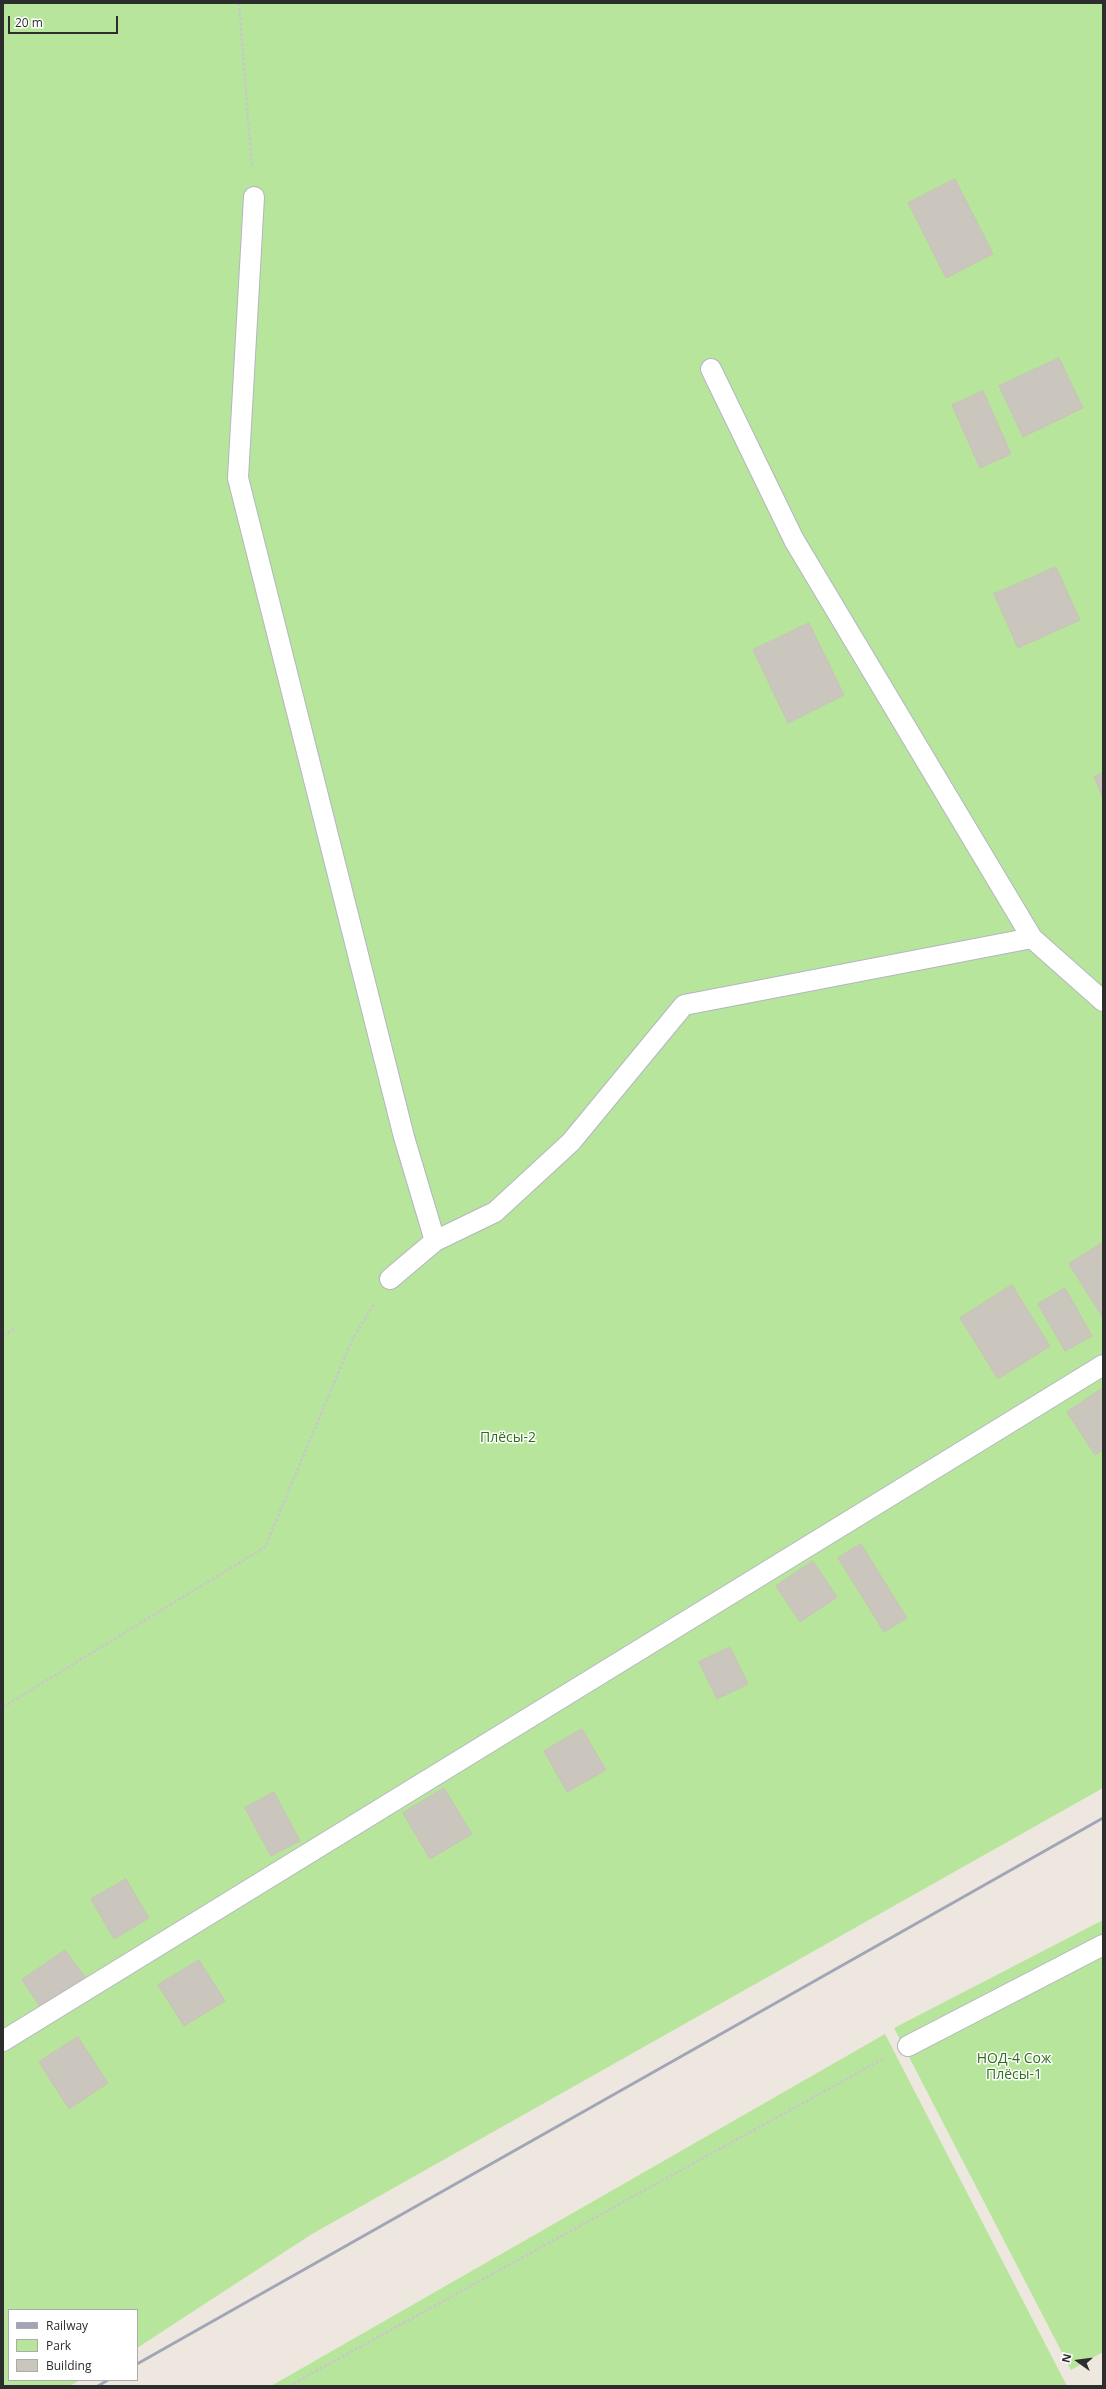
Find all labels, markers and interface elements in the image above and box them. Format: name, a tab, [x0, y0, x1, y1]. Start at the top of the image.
scale bar	[10, 8, 120, 34]
text: 20 m	[15, 14, 43, 31]
park label: Плёсы-2	[480, 1430, 536, 1446]
park label: НОД-4 Сож Плёсы-1	[977, 2051, 1051, 2084]
legend	[8, 2309, 138, 2381]
text: Railway	[46, 2317, 88, 2334]
text: Park	[46, 2337, 71, 2354]
north arrow	[1058, 2341, 1098, 2381]
text: N	[1058, 2352, 1074, 2364]
text: Building	[46, 2357, 91, 2374]

